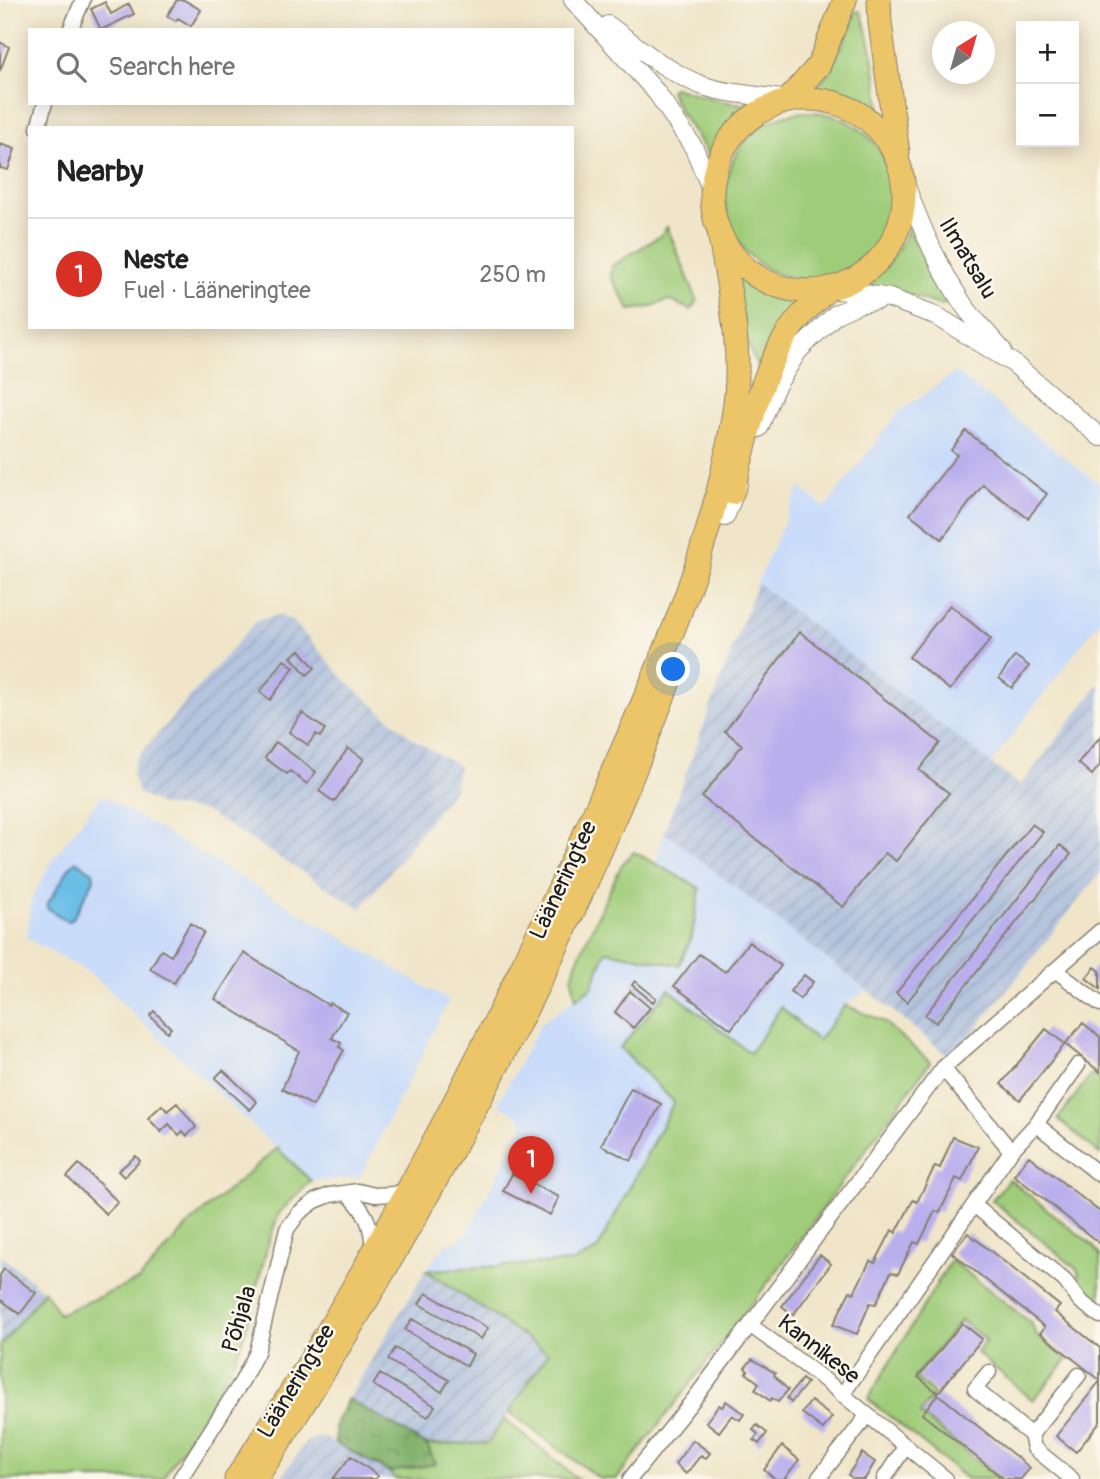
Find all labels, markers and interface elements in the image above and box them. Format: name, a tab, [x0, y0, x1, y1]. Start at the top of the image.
north arrow	[932, 21, 995, 84]
map controls	[1016, 21, 1079, 147]
button: +	[1016, 21, 1079, 84]
search box	[28, 28, 574, 105]
icon: search	[52, 48, 90, 86]
text: Search here	[108, 51, 235, 83]
button: −	[1016, 84, 1079, 147]
text: Nearby	[56, 153, 143, 190]
street label: Ilmatsalu	[932, 212, 1004, 304]
text: Neste	[123, 244, 188, 276]
text: 1	[75, 260, 84, 289]
text: 250 m	[480, 260, 546, 289]
text: Fuel · Lääneringtee	[123, 276, 310, 305]
your location	[656, 652, 690, 686]
street label: Lääneringtee	[523, 815, 603, 944]
pin: 1	[508, 1136, 554, 1194]
street label: Põhjala	[215, 1282, 263, 1356]
street label: Kannikese	[772, 1308, 866, 1391]
street label: Lääneringtee	[251, 1318, 342, 1443]

